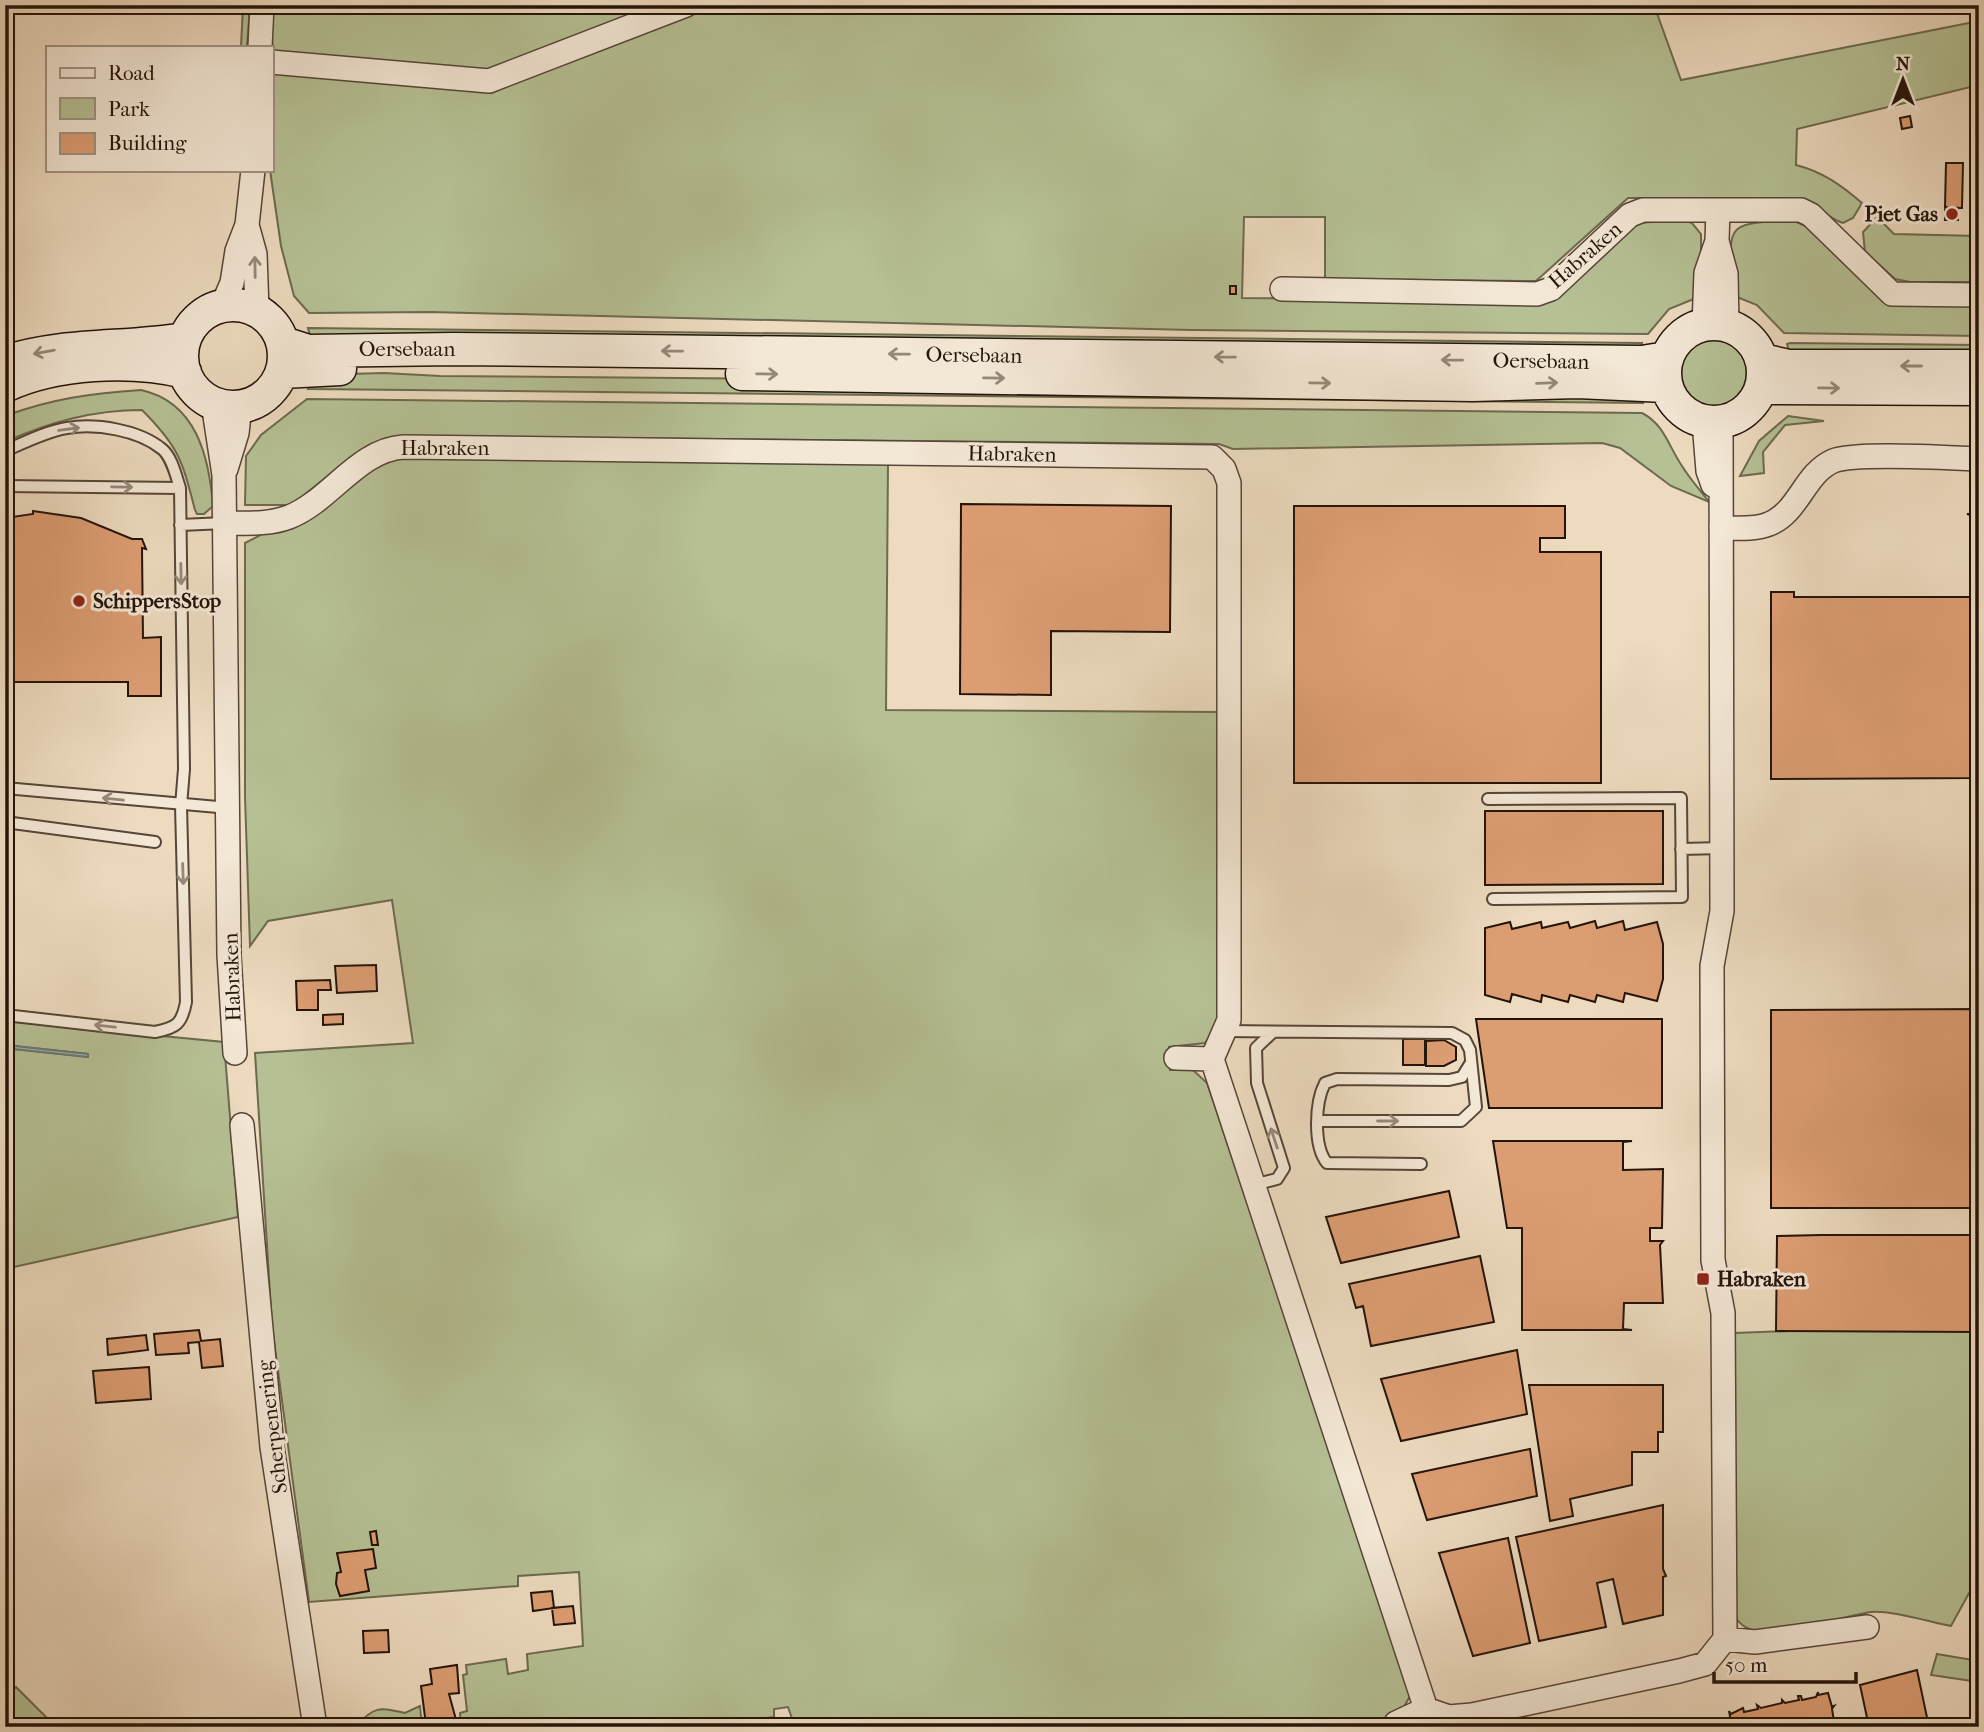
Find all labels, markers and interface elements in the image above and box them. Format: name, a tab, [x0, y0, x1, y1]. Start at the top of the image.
legend	[46, 46, 273, 172]
north arrow	[1868, 46, 1938, 116]
text: N	[1896, 53, 1911, 75]
text: Road	[108, 61, 155, 85]
text: Park	[108, 97, 150, 121]
text: Building	[108, 131, 187, 155]
place label: Piet Gas	[1865, 202, 1938, 226]
marker: Piet Gas	[1944, 206, 1960, 222]
street label: Habraken	[1544, 217, 1626, 293]
one-way arrow	[248, 256, 262, 279]
street label: Oersebaan	[359, 337, 455, 361]
street label: Oersebaan	[925, 342, 1023, 368]
one-way arrow	[660, 344, 683, 358]
one-way arrow	[33, 346, 56, 359]
one-way arrow	[888, 347, 911, 361]
street label: Oersebaan	[1492, 348, 1590, 374]
one-way arrow	[1213, 351, 1236, 364]
one-way arrow	[1441, 353, 1464, 367]
one-way arrow	[1899, 359, 1922, 373]
one-way arrow	[755, 368, 778, 381]
one-way arrow	[983, 371, 1006, 385]
one-way arrow	[1308, 376, 1331, 390]
one-way arrow	[1536, 376, 1559, 390]
one-way arrow	[1818, 381, 1841, 395]
one-way arrow	[57, 423, 80, 436]
street label: Habraken	[401, 436, 489, 460]
street label: Habraken	[967, 441, 1057, 467]
one-way arrow	[111, 480, 134, 494]
one-way arrow	[174, 563, 188, 586]
place label: SchippersStop	[93, 589, 222, 613]
marker: SchippersStop	[71, 593, 87, 609]
one-way arrow	[102, 792, 125, 805]
one-way arrow	[176, 862, 189, 885]
street label: Habraken	[218, 932, 246, 1022]
one-way arrow	[95, 1019, 117, 1032]
one-way arrow	[1376, 1114, 1399, 1128]
one-way arrow	[1267, 1127, 1280, 1149]
place label: Habraken	[1717, 1267, 1807, 1291]
marker: Habraken	[1695, 1271, 1711, 1287]
street label: Scherpenering	[252, 1358, 292, 1495]
scale bar	[1714, 1641, 1856, 1685]
text: 50 m	[1725, 1653, 1768, 1677]

